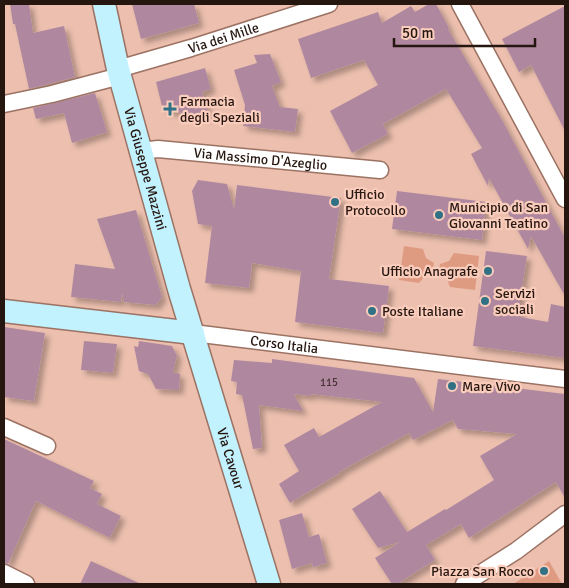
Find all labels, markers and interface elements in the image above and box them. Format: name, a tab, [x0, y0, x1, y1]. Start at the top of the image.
scale bar	[394, 15, 535, 47]
street label: Via dei Mille	[186, 18, 261, 57]
text: 50 m	[402, 24, 433, 42]
place label: Farmacia degli Speziali	[180, 93, 260, 126]
marker: Farmacia degli Speziali	[164, 103, 176, 115]
street label: Via Giuseppe Mazzini	[121, 105, 171, 232]
street label: Via Massimo D'Azeglio	[193, 144, 328, 173]
place label: Ufficio Protocollo	[345, 186, 406, 219]
marker: Ufficio Protocollo	[329, 196, 341, 208]
place label: Municipio di San Giovanni Teatino	[449, 199, 548, 232]
marker: Municipio di San Giovanni Teatino	[433, 209, 445, 221]
place label: Ufficio Anagrafe	[381, 263, 478, 280]
marker: Ufficio Anagrafe	[482, 265, 494, 277]
place label: Servizi sociali	[495, 285, 535, 318]
marker: Servizi sociali	[479, 295, 491, 307]
place label: Poste Italiane	[382, 303, 464, 320]
marker: Poste Italiane	[366, 305, 378, 317]
street label: Corso Italia	[249, 332, 319, 357]
house number: 115	[320, 376, 338, 389]
place label: Mare Vivo	[462, 378, 521, 395]
marker: Mare Vivo	[446, 380, 458, 392]
street label: Via Cavour	[213, 426, 248, 492]
place label: Piazza San Rocco	[431, 563, 534, 580]
marker: Piazza San Rocco	[538, 565, 550, 577]

